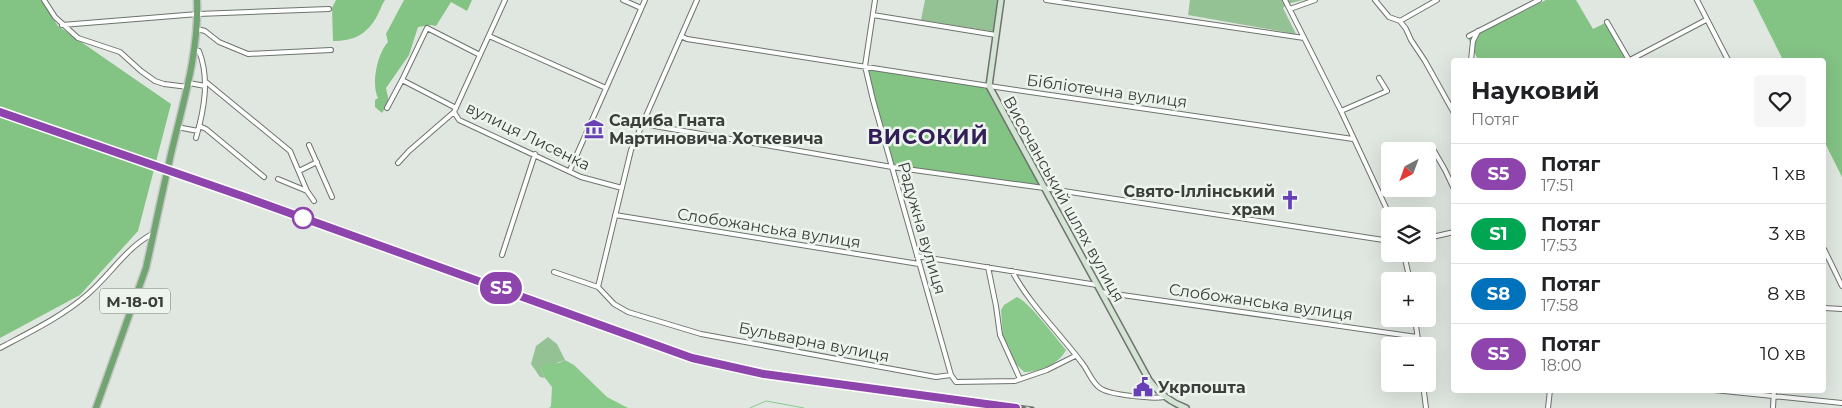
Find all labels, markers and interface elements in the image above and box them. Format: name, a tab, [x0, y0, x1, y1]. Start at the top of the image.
street label: Бібліотечна вулиця	[1026, 70, 1188, 112]
button: heart	[1754, 75, 1806, 127]
text: Науковий	[1471, 76, 1600, 105]
street label: Височанський шлях вулиця	[999, 93, 1129, 305]
street label: вулиця Лисенка	[463, 98, 593, 174]
text: Потяг	[1471, 110, 1519, 129]
place label: Садиба Гната Мартиновича Хоткевича	[609, 111, 823, 148]
museum icon: Садиба Гната Мартиновича Хоткевича	[583, 118, 605, 140]
district label: ВИСОКИЙ	[867, 124, 989, 149]
north arrow	[1381, 142, 1436, 198]
map controls	[1381, 142, 1436, 392]
text: Потяг	[1541, 153, 1600, 176]
street label: Радужна вулиця	[894, 160, 950, 296]
text: 1 хв	[1773, 162, 1806, 185]
text: S5	[1487, 163, 1510, 185]
text: 17:51	[1541, 176, 1574, 195]
place label: Свято-Іллінський храм	[1124, 182, 1275, 219]
church icon: Свято-Іллінський храм	[1279, 189, 1301, 211]
street label: Слобожанська вулиця	[676, 204, 862, 252]
unlabelled marker	[292, 207, 314, 229]
button: layers	[1381, 207, 1436, 262]
text: Потяг	[1541, 213, 1600, 236]
text: 3 хв	[1769, 222, 1806, 245]
text: S1	[1489, 223, 1508, 245]
text: 17:53	[1541, 236, 1577, 255]
line badge: S5	[478, 272, 524, 304]
button: +	[1381, 272, 1436, 327]
text: Потяг	[1541, 273, 1600, 296]
text: S5	[490, 277, 512, 299]
street label: Слобожанська вулиця	[1168, 280, 1354, 324]
text: 8 хв	[1767, 282, 1806, 305]
text: S8	[1487, 283, 1510, 305]
road number: М-18-01	[100, 288, 170, 314]
text: 17:58	[1541, 296, 1579, 315]
street label: Бульварна вулиця	[737, 318, 891, 366]
text: Потяг	[1541, 333, 1600, 356]
button: −	[1381, 337, 1436, 392]
text: 10 хв	[1760, 342, 1806, 365]
text: S5	[1487, 343, 1510, 365]
text: 18:00	[1541, 356, 1582, 375]
public building icon: Укрпошта	[1132, 376, 1154, 398]
place label: Укрпошта	[1158, 378, 1246, 397]

